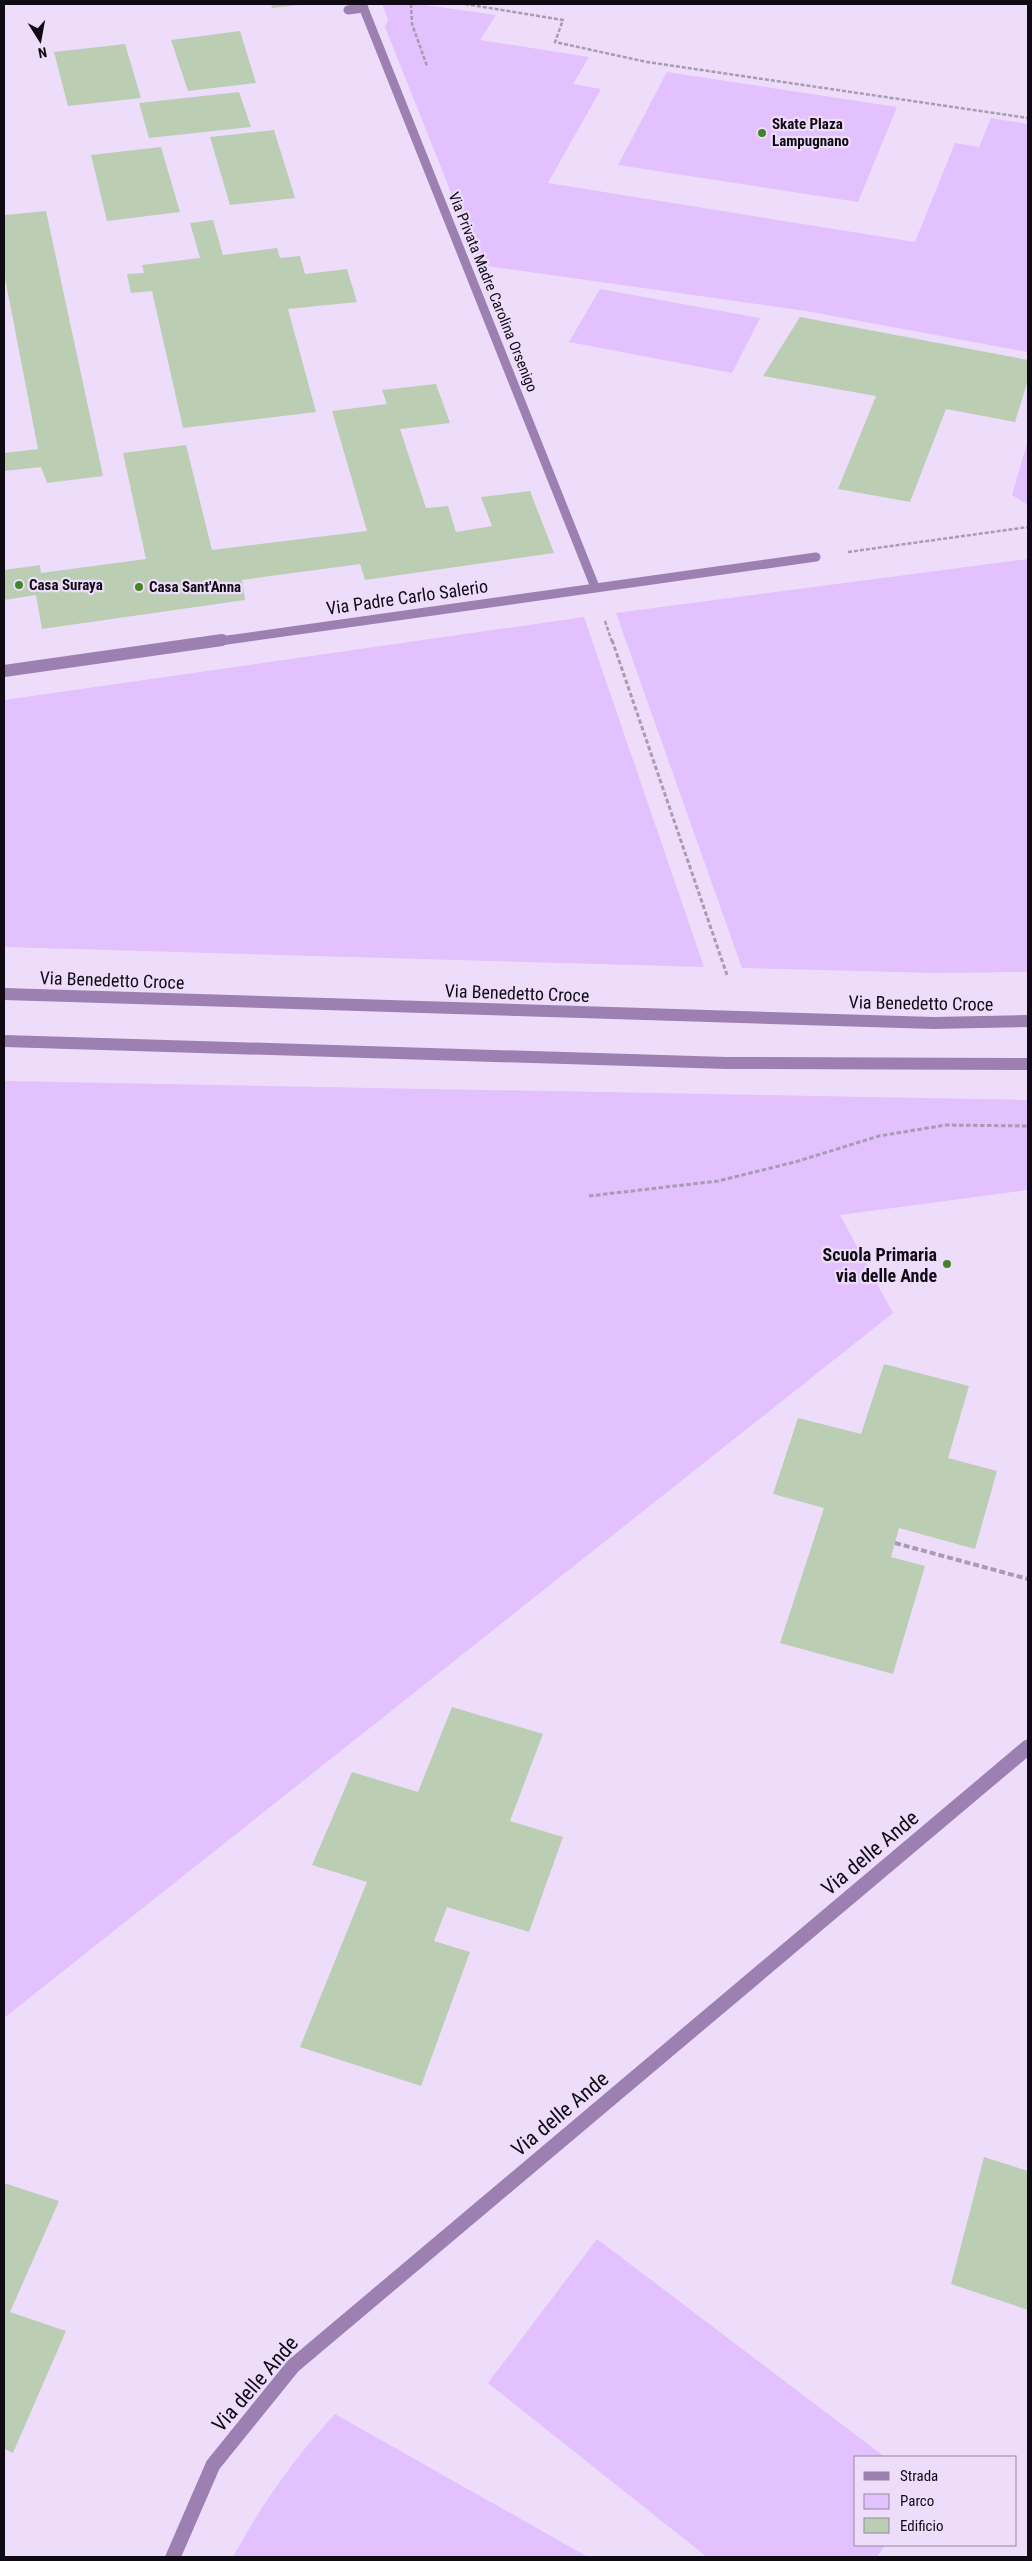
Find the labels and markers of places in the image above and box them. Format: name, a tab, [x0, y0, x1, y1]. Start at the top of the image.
place label: Skate Plaza Lampugnano	[772, 115, 849, 150]
marker: Skate Plaza Lampugnano	[756, 127, 768, 139]
place label: Casa Suraya	[29, 576, 103, 594]
place label: Casa Sant'Anna	[149, 578, 241, 596]
marker: Casa Suraya	[13, 579, 25, 591]
marker: Casa Sant'Anna	[133, 581, 145, 593]
place label: Scuola Primaria via delle Ande	[823, 1244, 937, 1286]
marker: Scuola Primaria via delle Ande	[941, 1258, 953, 1270]

